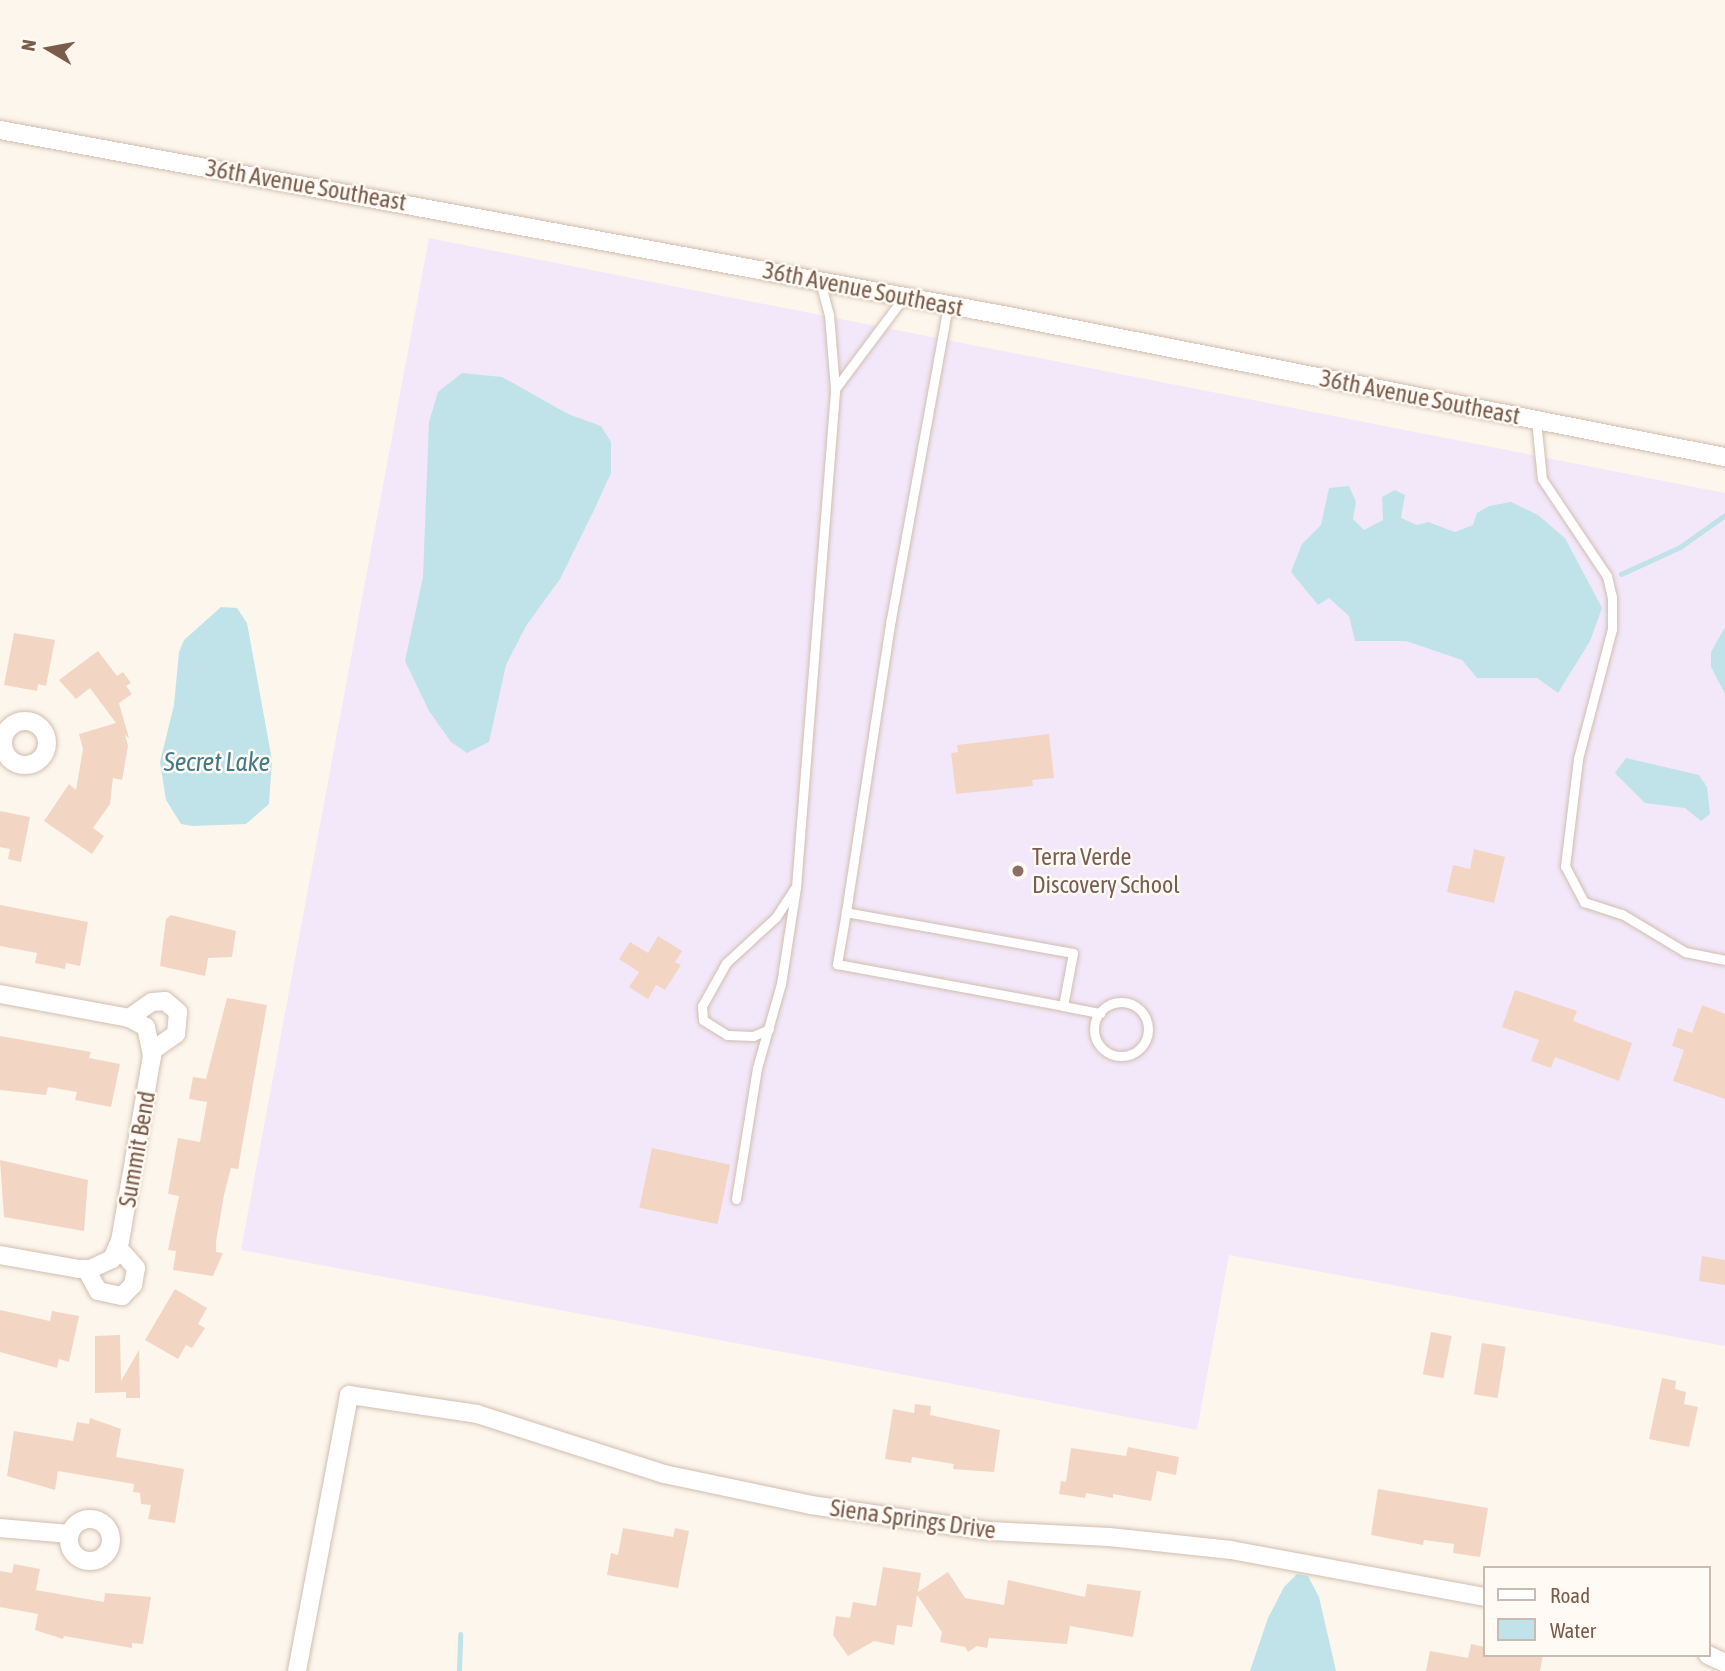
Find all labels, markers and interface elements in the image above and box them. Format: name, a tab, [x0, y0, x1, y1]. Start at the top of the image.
north arrow	[14, 14, 84, 84]
text: N	[17, 38, 40, 53]
street label: 36th Avenue Southeast	[204, 153, 408, 217]
street label: 36th Avenue Southeast	[761, 255, 965, 323]
street label: 36th Avenue Southeast	[1318, 363, 1522, 431]
water label: Secret Lake	[164, 747, 270, 779]
place label: Terra Verde Discovery School	[1032, 843, 1180, 899]
marker: Terra Verde Discovery School	[1010, 863, 1026, 879]
street label: Summit Bend	[113, 1089, 161, 1209]
street label: Siena Springs Drive	[828, 1493, 998, 1545]
legend	[1484, 1566, 1711, 1657]
text: Road	[1550, 1583, 1590, 1607]
text: Water	[1550, 1618, 1596, 1642]

